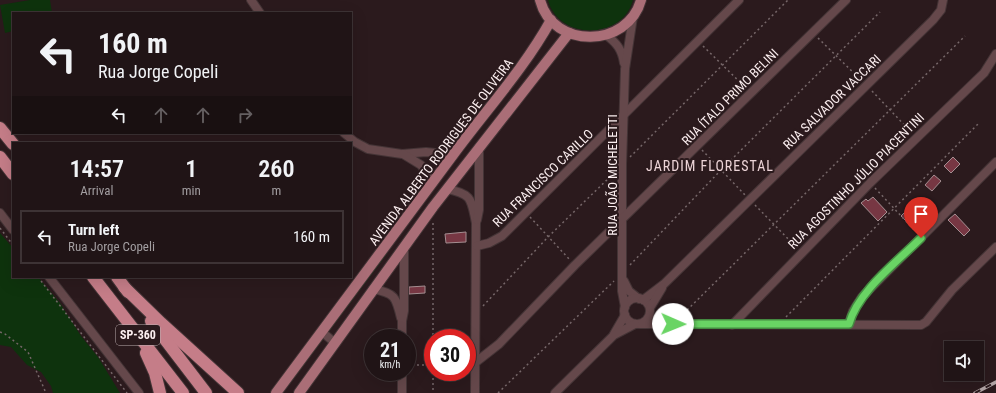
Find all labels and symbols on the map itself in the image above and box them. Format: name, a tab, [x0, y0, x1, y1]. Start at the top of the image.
street label: RUA ÍTALO PRIMO BELINI	[679, 46, 781, 148]
street label: RUA SALVADOR VACCARI	[780, 51, 884, 153]
street label: AVENIDA ALBERTO RODRIGUES DE OLIVEIRA	[366, 55, 516, 248]
street label: RUA AGOSTINHO JÚLIO PIACENTINI	[785, 110, 927, 252]
street label: RUA JOÃO MICHELETTI	[604, 114, 620, 236]
street label: RUA FRANCISCO CARILLO	[490, 126, 596, 230]
district label: JARDIM FLORESTAL	[646, 158, 774, 174]
pin	[904, 197, 938, 238]
position arrow	[652, 303, 694, 345]
road number: SP-360	[116, 325, 160, 345]
speed limit sign: 30	[424, 329, 476, 381]

